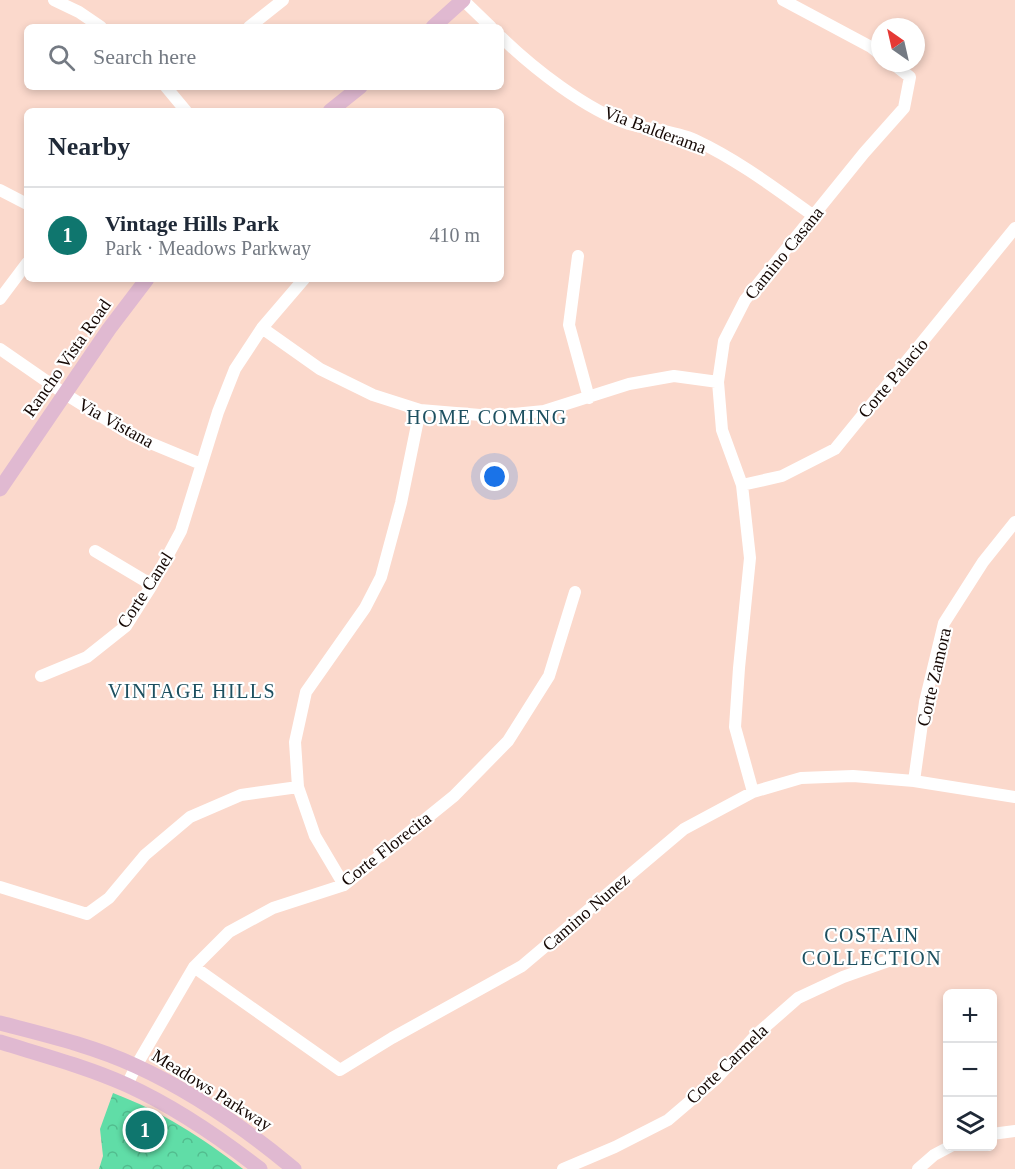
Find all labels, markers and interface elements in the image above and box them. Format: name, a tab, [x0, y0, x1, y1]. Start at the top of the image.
north arrow	[871, 18, 925, 72]
search box	[24, 24, 504, 90]
icon: search	[45, 41, 78, 74]
text: Search here	[93, 44, 196, 69]
street label: Via Balderama	[601, 102, 709, 158]
text: Nearby	[48, 132, 130, 161]
street label: Camino Casana	[741, 203, 827, 303]
text: Vintage Hills Park	[105, 211, 279, 236]
text: 1	[63, 224, 73, 246]
text: 410 m	[429, 224, 480, 246]
text: Park · Meadows Parkway	[105, 237, 311, 259]
street label: Rancho Vista Road	[19, 296, 115, 420]
street label: Corte Palacio	[854, 334, 932, 422]
street label: Via Vistana	[75, 394, 157, 452]
district label: HOME COMING	[406, 406, 568, 428]
your location	[480, 462, 509, 491]
street label: Corte Canel	[113, 548, 177, 632]
street label: Corte Zamora	[913, 626, 955, 728]
district label: VINTAGE HILLS	[108, 680, 276, 702]
street label: Corte Florecita	[337, 808, 435, 890]
street label: Camino Nunez	[539, 869, 633, 955]
district label: COSTAIN COLLECTION	[802, 924, 942, 969]
map controls	[943, 989, 997, 1151]
button: +	[943, 989, 997, 1043]
street label: Corte Carmela	[682, 1020, 772, 1108]
button: −	[943, 1043, 997, 1097]
street label: Meadows Parkway	[148, 1045, 276, 1135]
button: layers	[943, 1097, 997, 1151]
pin: 1	[126, 1108, 164, 1152]

